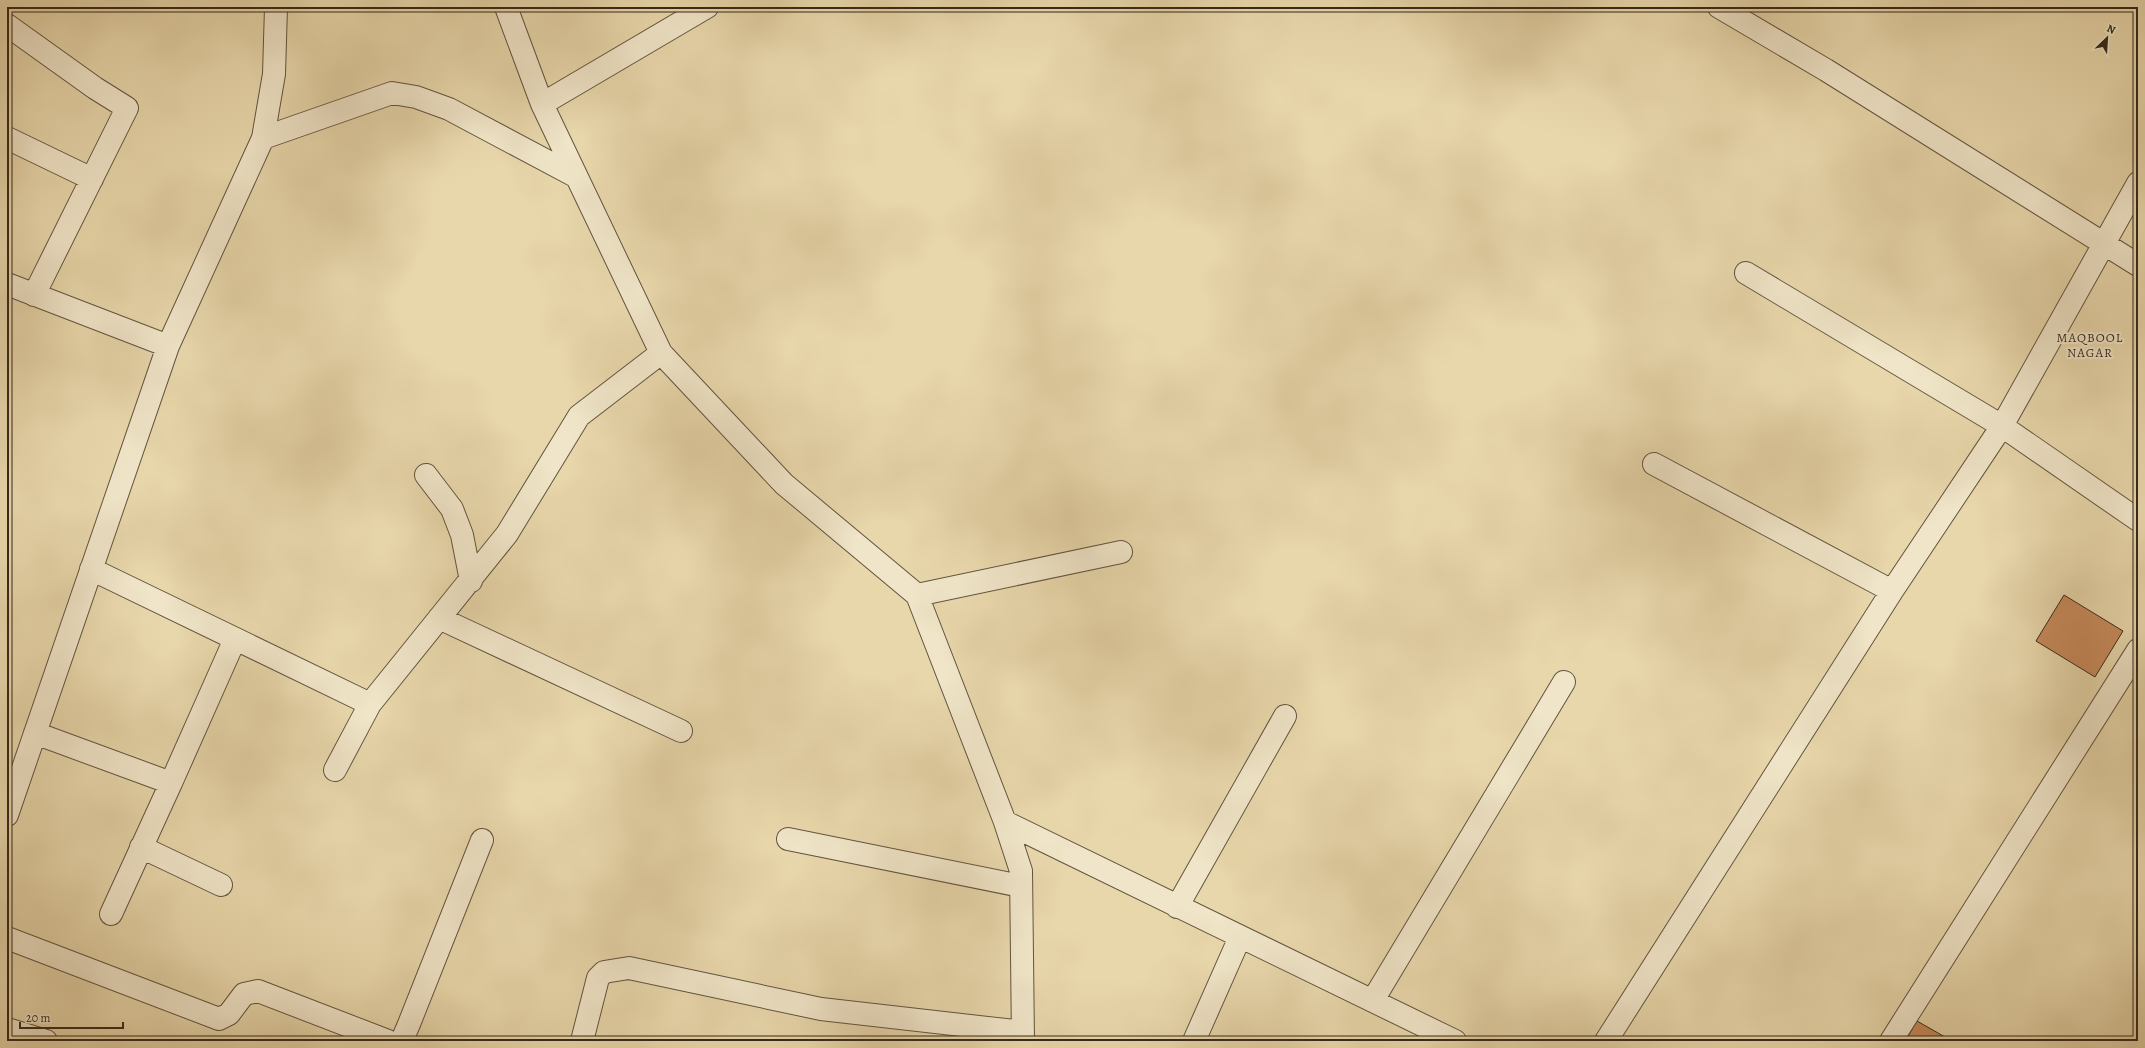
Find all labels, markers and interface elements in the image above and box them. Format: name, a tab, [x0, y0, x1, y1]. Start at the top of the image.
north arrow	[2087, 18, 2127, 58]
text: N	[2104, 21, 2118, 38]
district label: MAQBOOL NAGAR	[2057, 329, 2123, 361]
scale bar	[20, 1004, 123, 1030]
text: 20 m	[26, 1010, 50, 1026]

